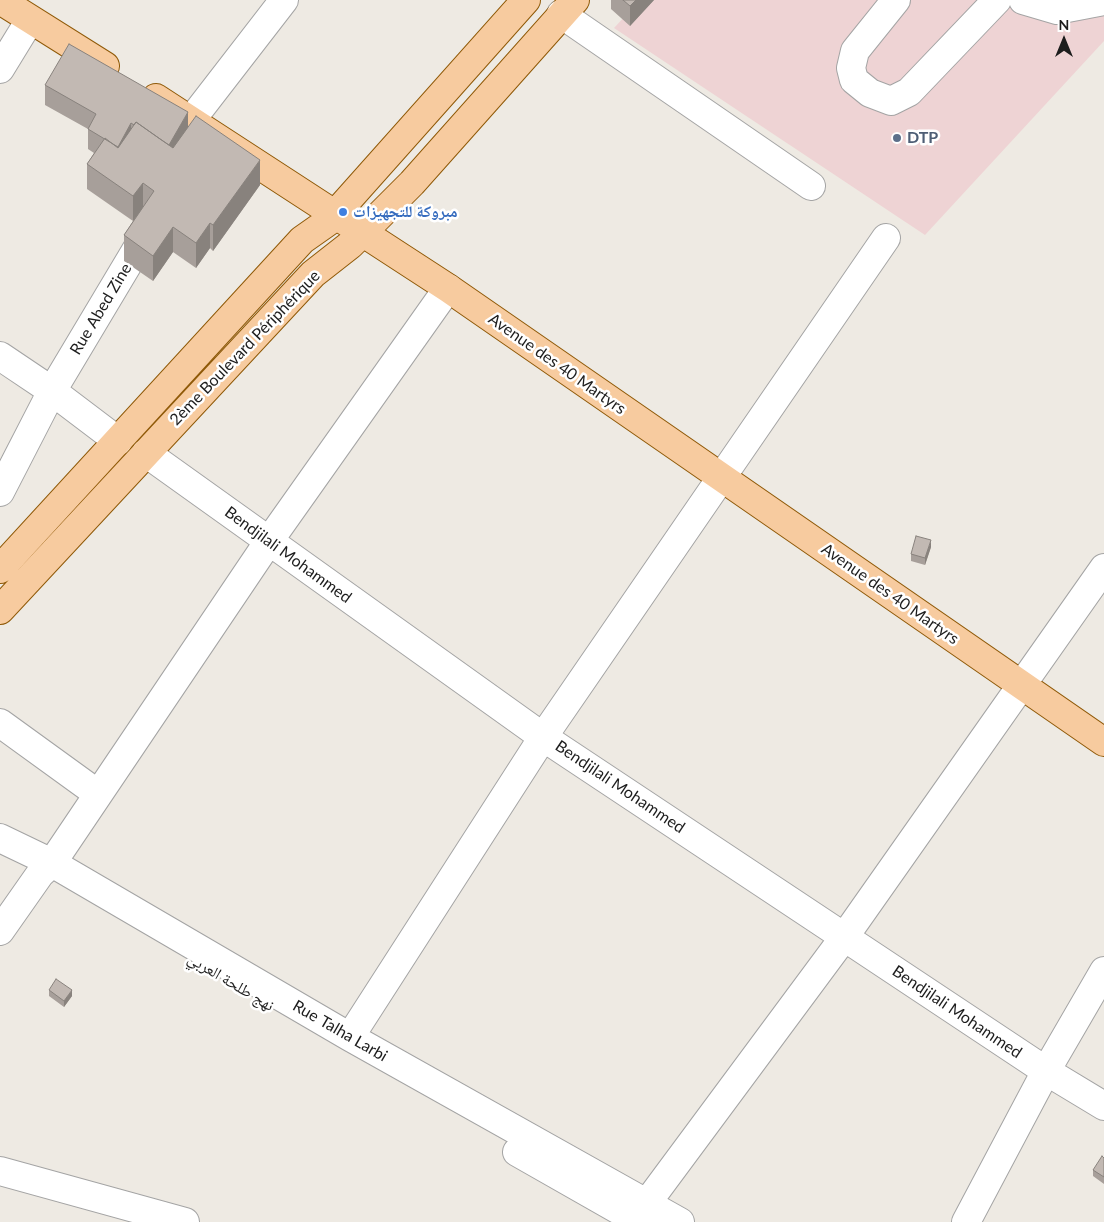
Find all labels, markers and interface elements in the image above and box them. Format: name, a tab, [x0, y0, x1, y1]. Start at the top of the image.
north arrow	[1039, 15, 1089, 65]
text: N	[1059, 16, 1069, 33]
place label: DTP	[907, 128, 938, 148]
marker: DTP	[891, 132, 903, 144]
place label: مبروكة للتجهيزات	[353, 202, 457, 222]
marker: مبروكة للتجهيزات	[337, 206, 349, 218]
street label: Rue Abed Zine	[66, 260, 136, 358]
street label: 2ème Boulevard Périphérique	[166, 267, 324, 429]
street label: Avenue des 40 Martyrs	[485, 309, 629, 419]
street label: Bendjilali Mohammed	[221, 503, 355, 607]
street label: Avenue des 40 Martyrs	[818, 539, 962, 649]
street label: Bendjilali Mohammed	[552, 737, 688, 837]
street label: نهج طلحة العربي	[184, 949, 278, 1015]
street label: Bendjilali Mohammed	[889, 962, 1025, 1062]
street label: Rue Talha Larbi	[289, 996, 391, 1066]

